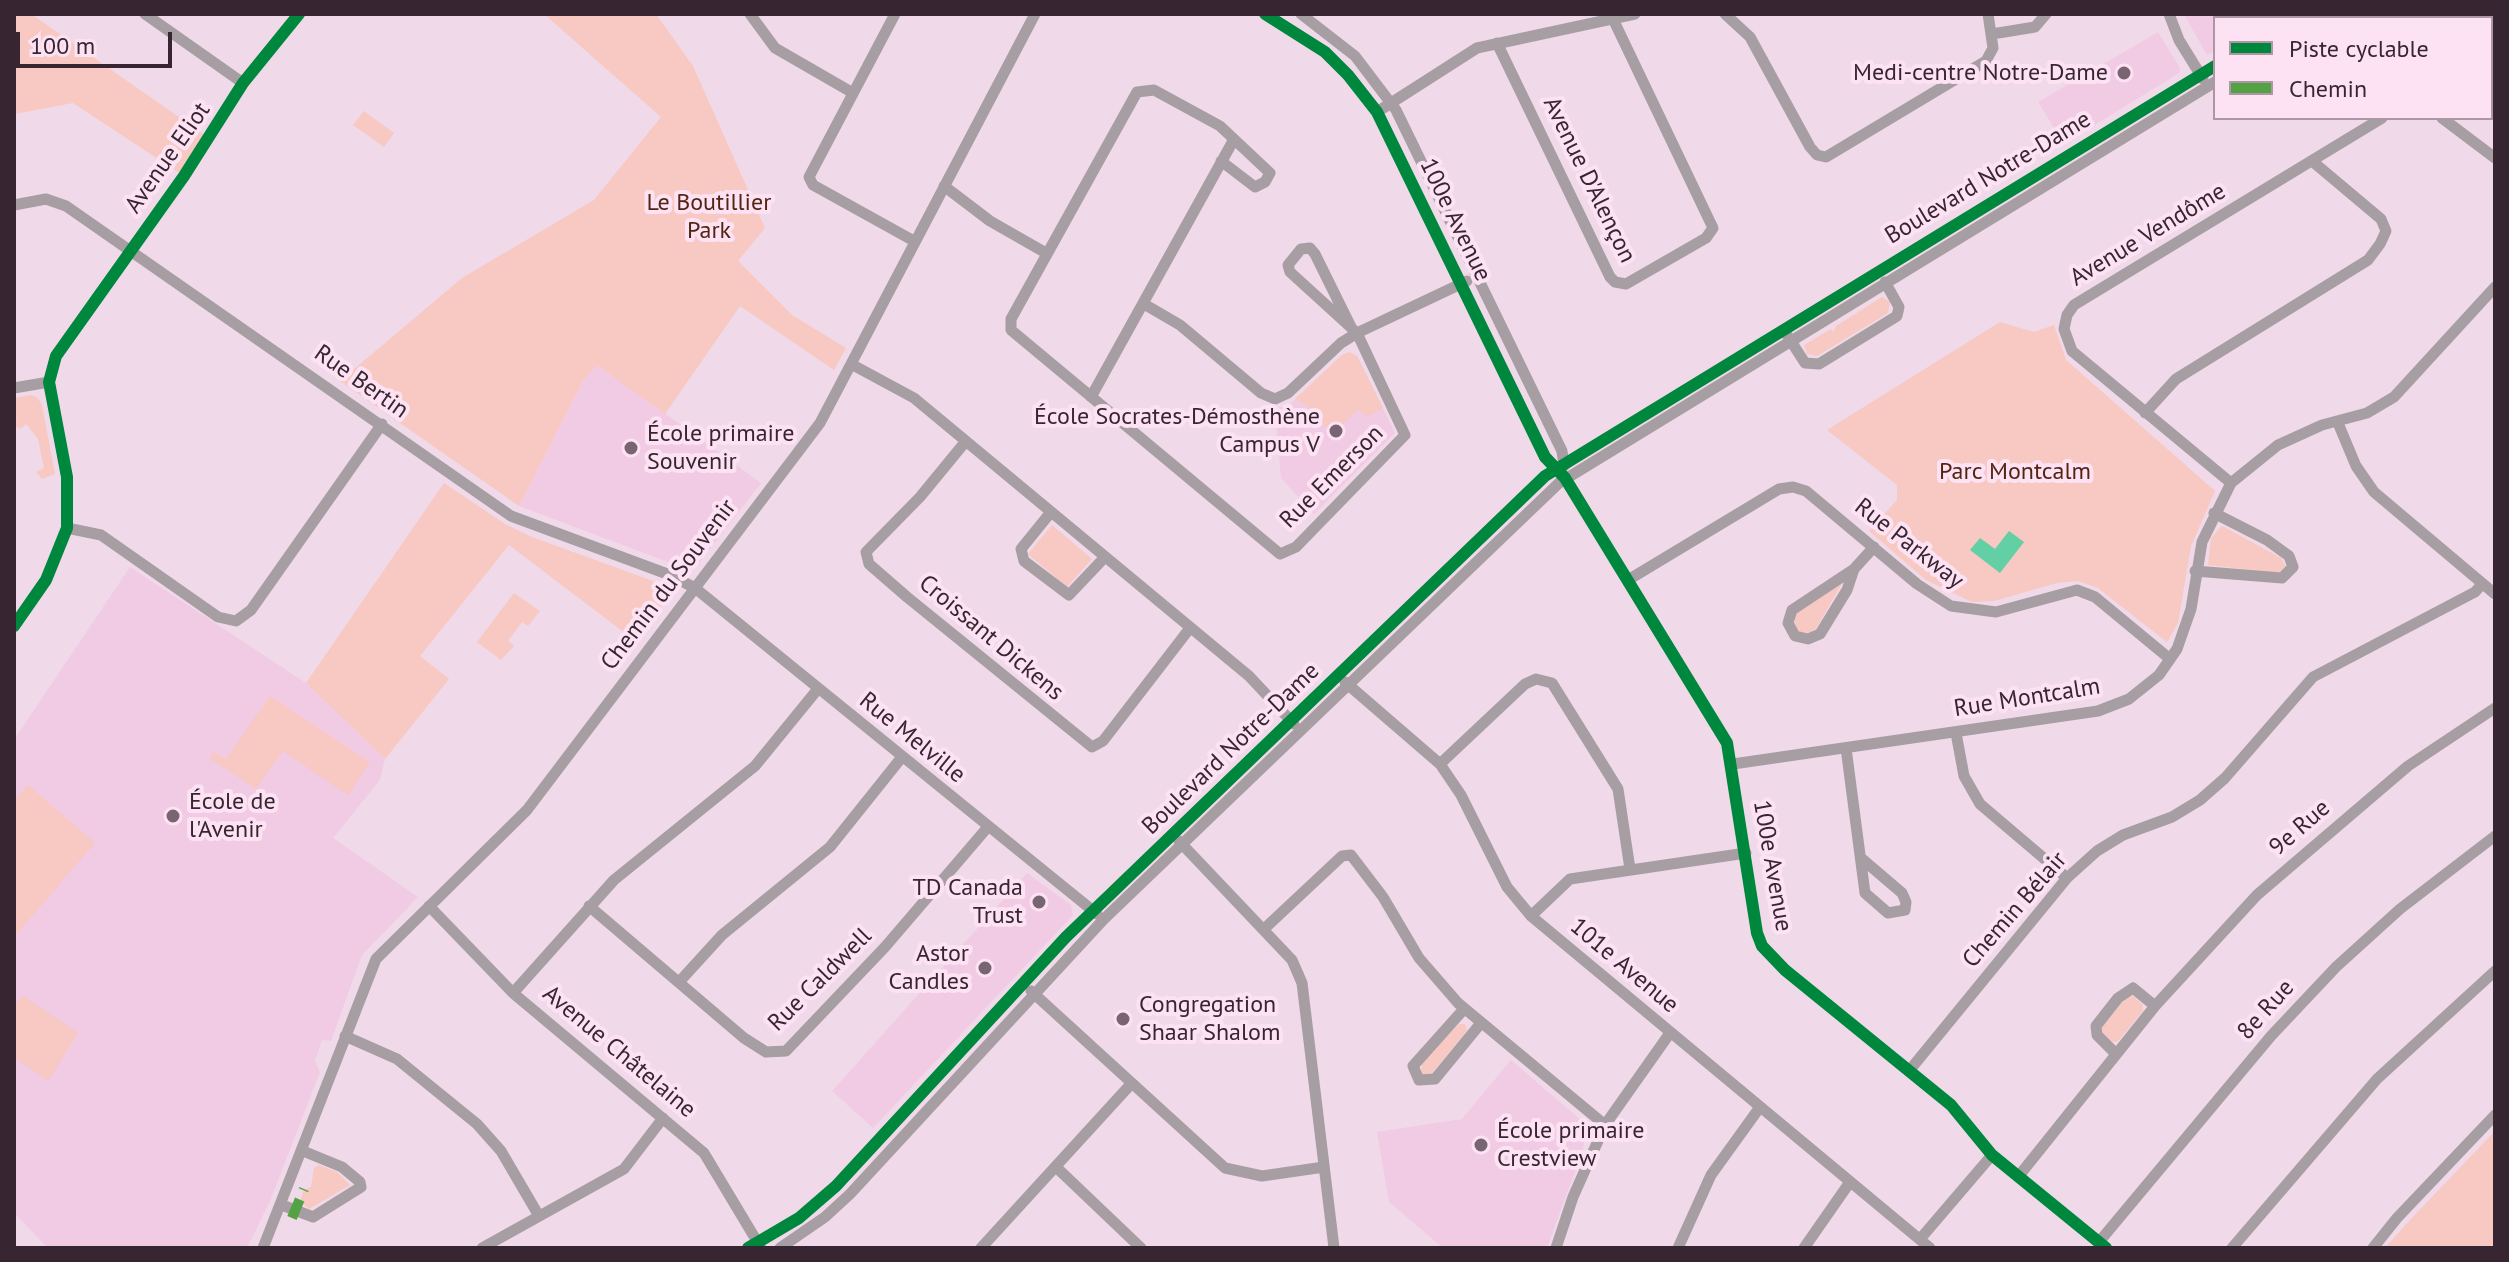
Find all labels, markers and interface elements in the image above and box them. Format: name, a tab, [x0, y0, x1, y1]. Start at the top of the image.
scale bar	[20, 16, 176, 66]
legend	[2213, 16, 2493, 120]
text: 100 m	[30, 30, 95, 61]
text: Piste cyclable	[2289, 33, 2429, 64]
place label: Medi-centre Notre-Dame	[1853, 59, 2108, 87]
marker: Medi-centre Notre-Dame	[2115, 64, 2133, 82]
text: Chemin	[2289, 73, 2367, 104]
street label: Avenue D'Alençon	[1536, 92, 1642, 268]
street label: Avenue Eliot	[119, 97, 217, 219]
street label: Boulevard Notre-Dame	[1880, 105, 2096, 251]
street label: 100e Avenue	[1413, 154, 1497, 286]
street label: Avenue Vendôme	[2065, 177, 2231, 293]
park label: Le Boutillier Park	[647, 189, 771, 245]
street label: Rue Bertin	[308, 339, 414, 425]
place label: École Socrates-Démosthène Campus V	[1034, 403, 1320, 459]
street label: Rue Emerson	[1274, 419, 1390, 535]
place label: École primaire Souvenir	[647, 420, 794, 476]
marker: École Socrates-Démosthène Campus V	[1327, 422, 1345, 440]
marker: École primaire Souvenir	[622, 439, 640, 457]
park label: Parc Montcalm	[1939, 458, 2091, 486]
street label: Rue Parkway	[1849, 492, 1969, 596]
street label: Chemin du Souvenir	[595, 494, 743, 676]
street label: Croissant Dickens	[913, 569, 1069, 707]
street label: Boulevard Notre-Dame	[1137, 657, 1325, 841]
street label: Rue Montcalm	[1952, 672, 2102, 724]
street label: Rue Melville	[853, 687, 971, 789]
place label: École de l'Avenir	[189, 788, 276, 844]
street label: 9e Rue	[2264, 794, 2336, 862]
street label: 100e Avenue	[1746, 798, 1798, 934]
marker: École de l'Avenir	[164, 807, 182, 825]
street label: Chemin Bélair	[1957, 846, 2073, 974]
place label: TD Canada Trust	[913, 874, 1023, 930]
marker: TD Canada Trust	[1030, 893, 1048, 911]
street label: 101e Avenue	[1564, 912, 1684, 1020]
street label: Rue Caldwell	[762, 922, 878, 1038]
place label: Astor Candles	[888, 940, 969, 996]
marker: Astor Candles	[976, 959, 994, 977]
street label: 8e Rue	[2232, 974, 2300, 1046]
street label: Avenue Châtelaine	[537, 980, 701, 1124]
place label: Congregation Shaar Shalom	[1139, 991, 1280, 1047]
marker: Congregation Shaar Shalom	[1114, 1010, 1132, 1028]
place label: École primaire Crestview	[1497, 1117, 1644, 1173]
marker: École primaire Crestview	[1472, 1136, 1490, 1154]

